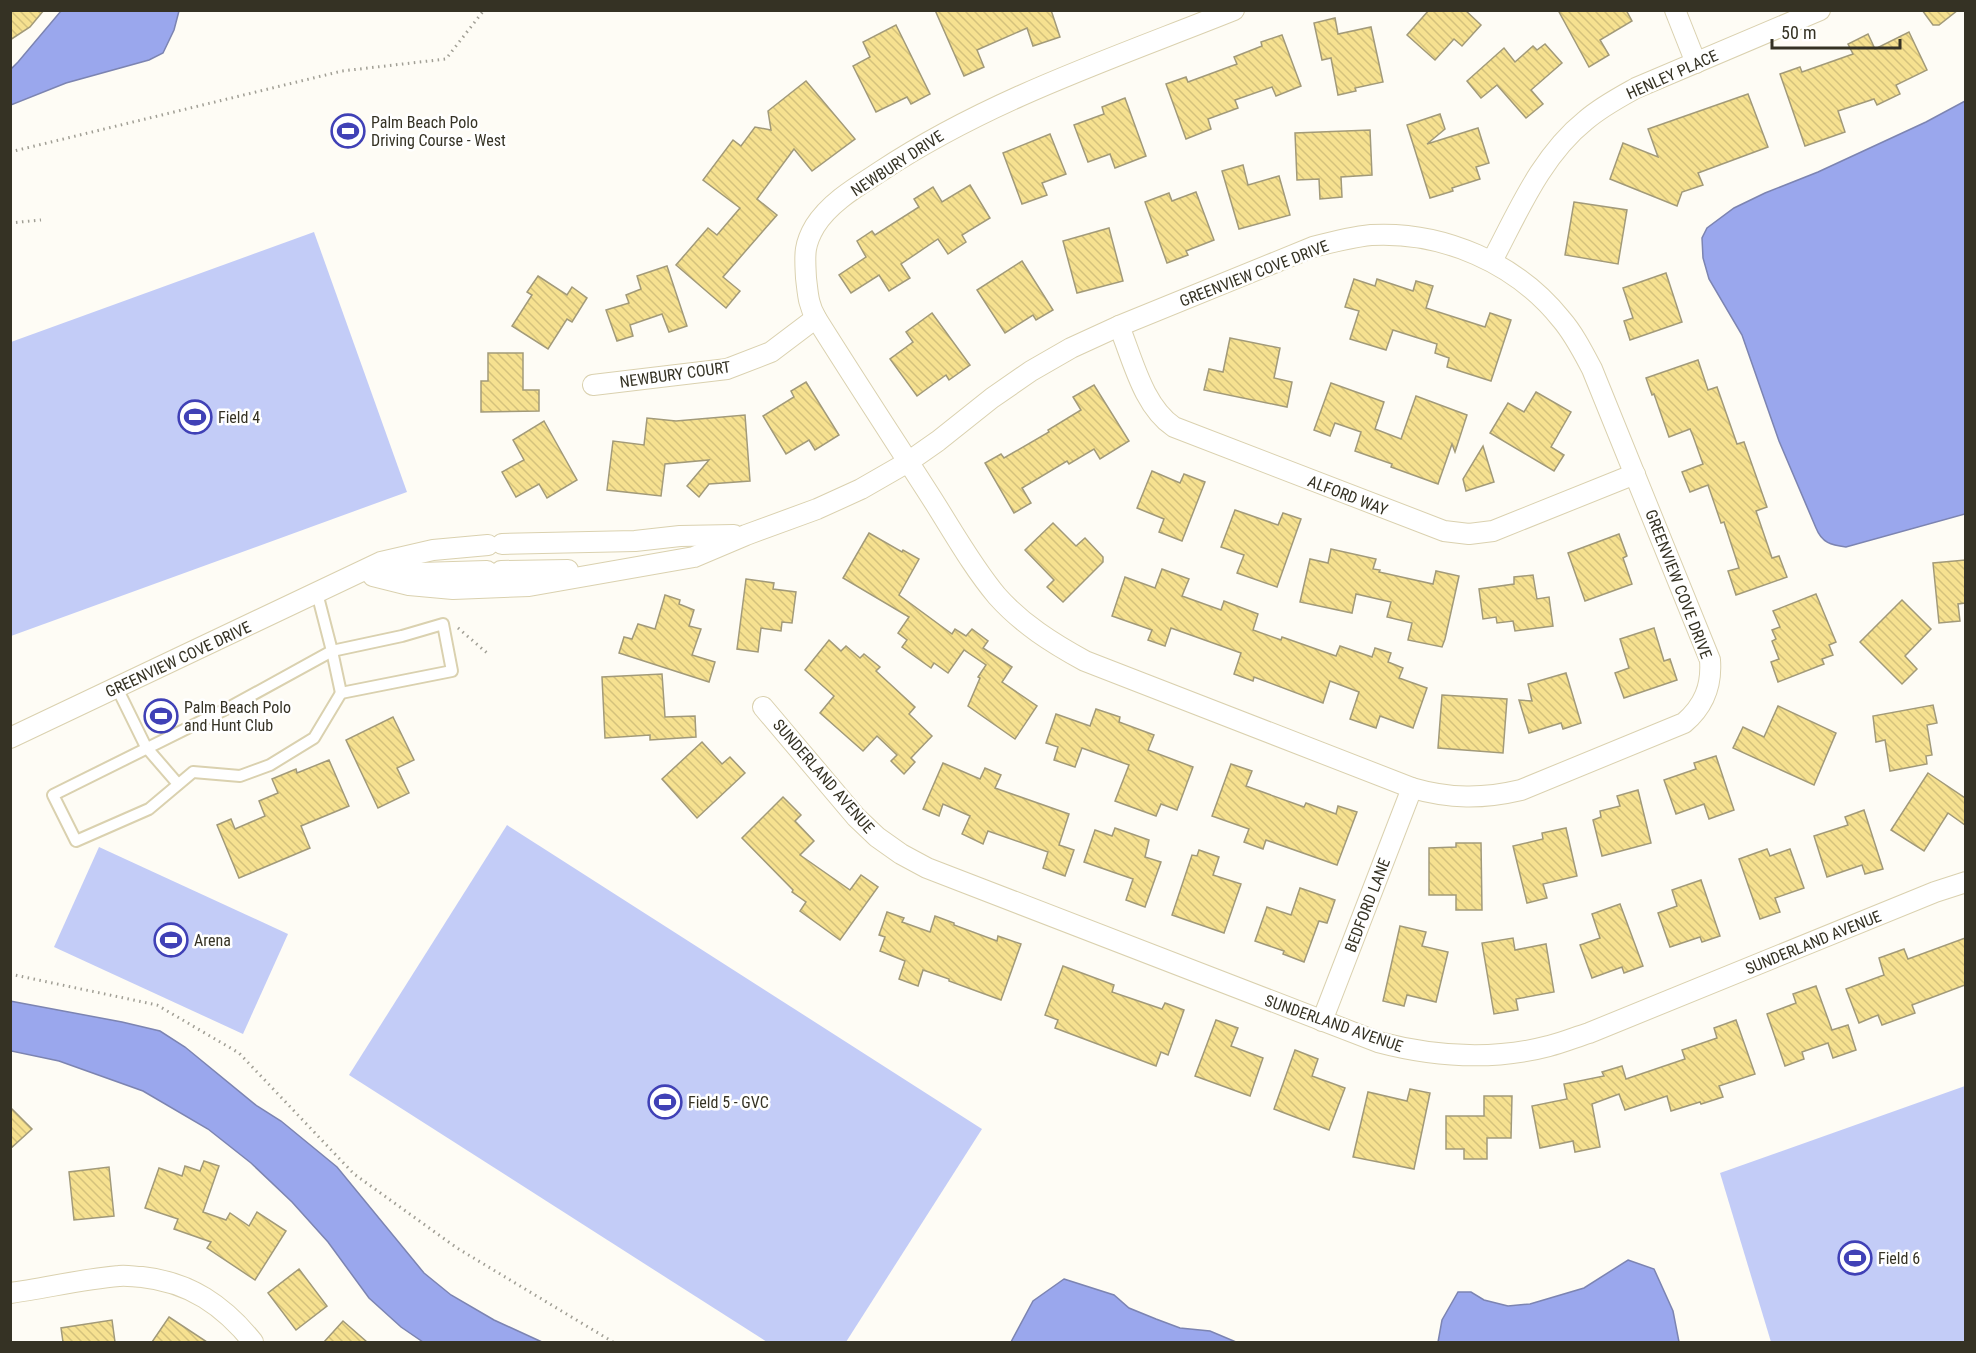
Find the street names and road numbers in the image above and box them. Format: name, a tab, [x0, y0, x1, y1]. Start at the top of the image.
street label: HENLEY PLACE	[1623, 46, 1721, 103]
street label: NEWBURY DRIVE	[847, 126, 947, 200]
street label: GREENVIEW COVE DRIVE	[1177, 236, 1331, 311]
street label: NEWBURY COURT	[618, 357, 732, 392]
street label: ALFORD WAY	[1305, 472, 1391, 520]
street label: GREENVIEW COVE DRIVE	[1641, 507, 1716, 661]
street label: GREENVIEW COVE DRIVE	[103, 617, 254, 701]
street label: SUNDERLAND AVENUE	[769, 715, 878, 837]
street label: BEDFORD LANE	[1341, 855, 1394, 955]
street label: SUNDERLAND AVENUE	[1743, 907, 1884, 978]
street label: SUNDERLAND AVENUE	[1262, 991, 1405, 1056]

